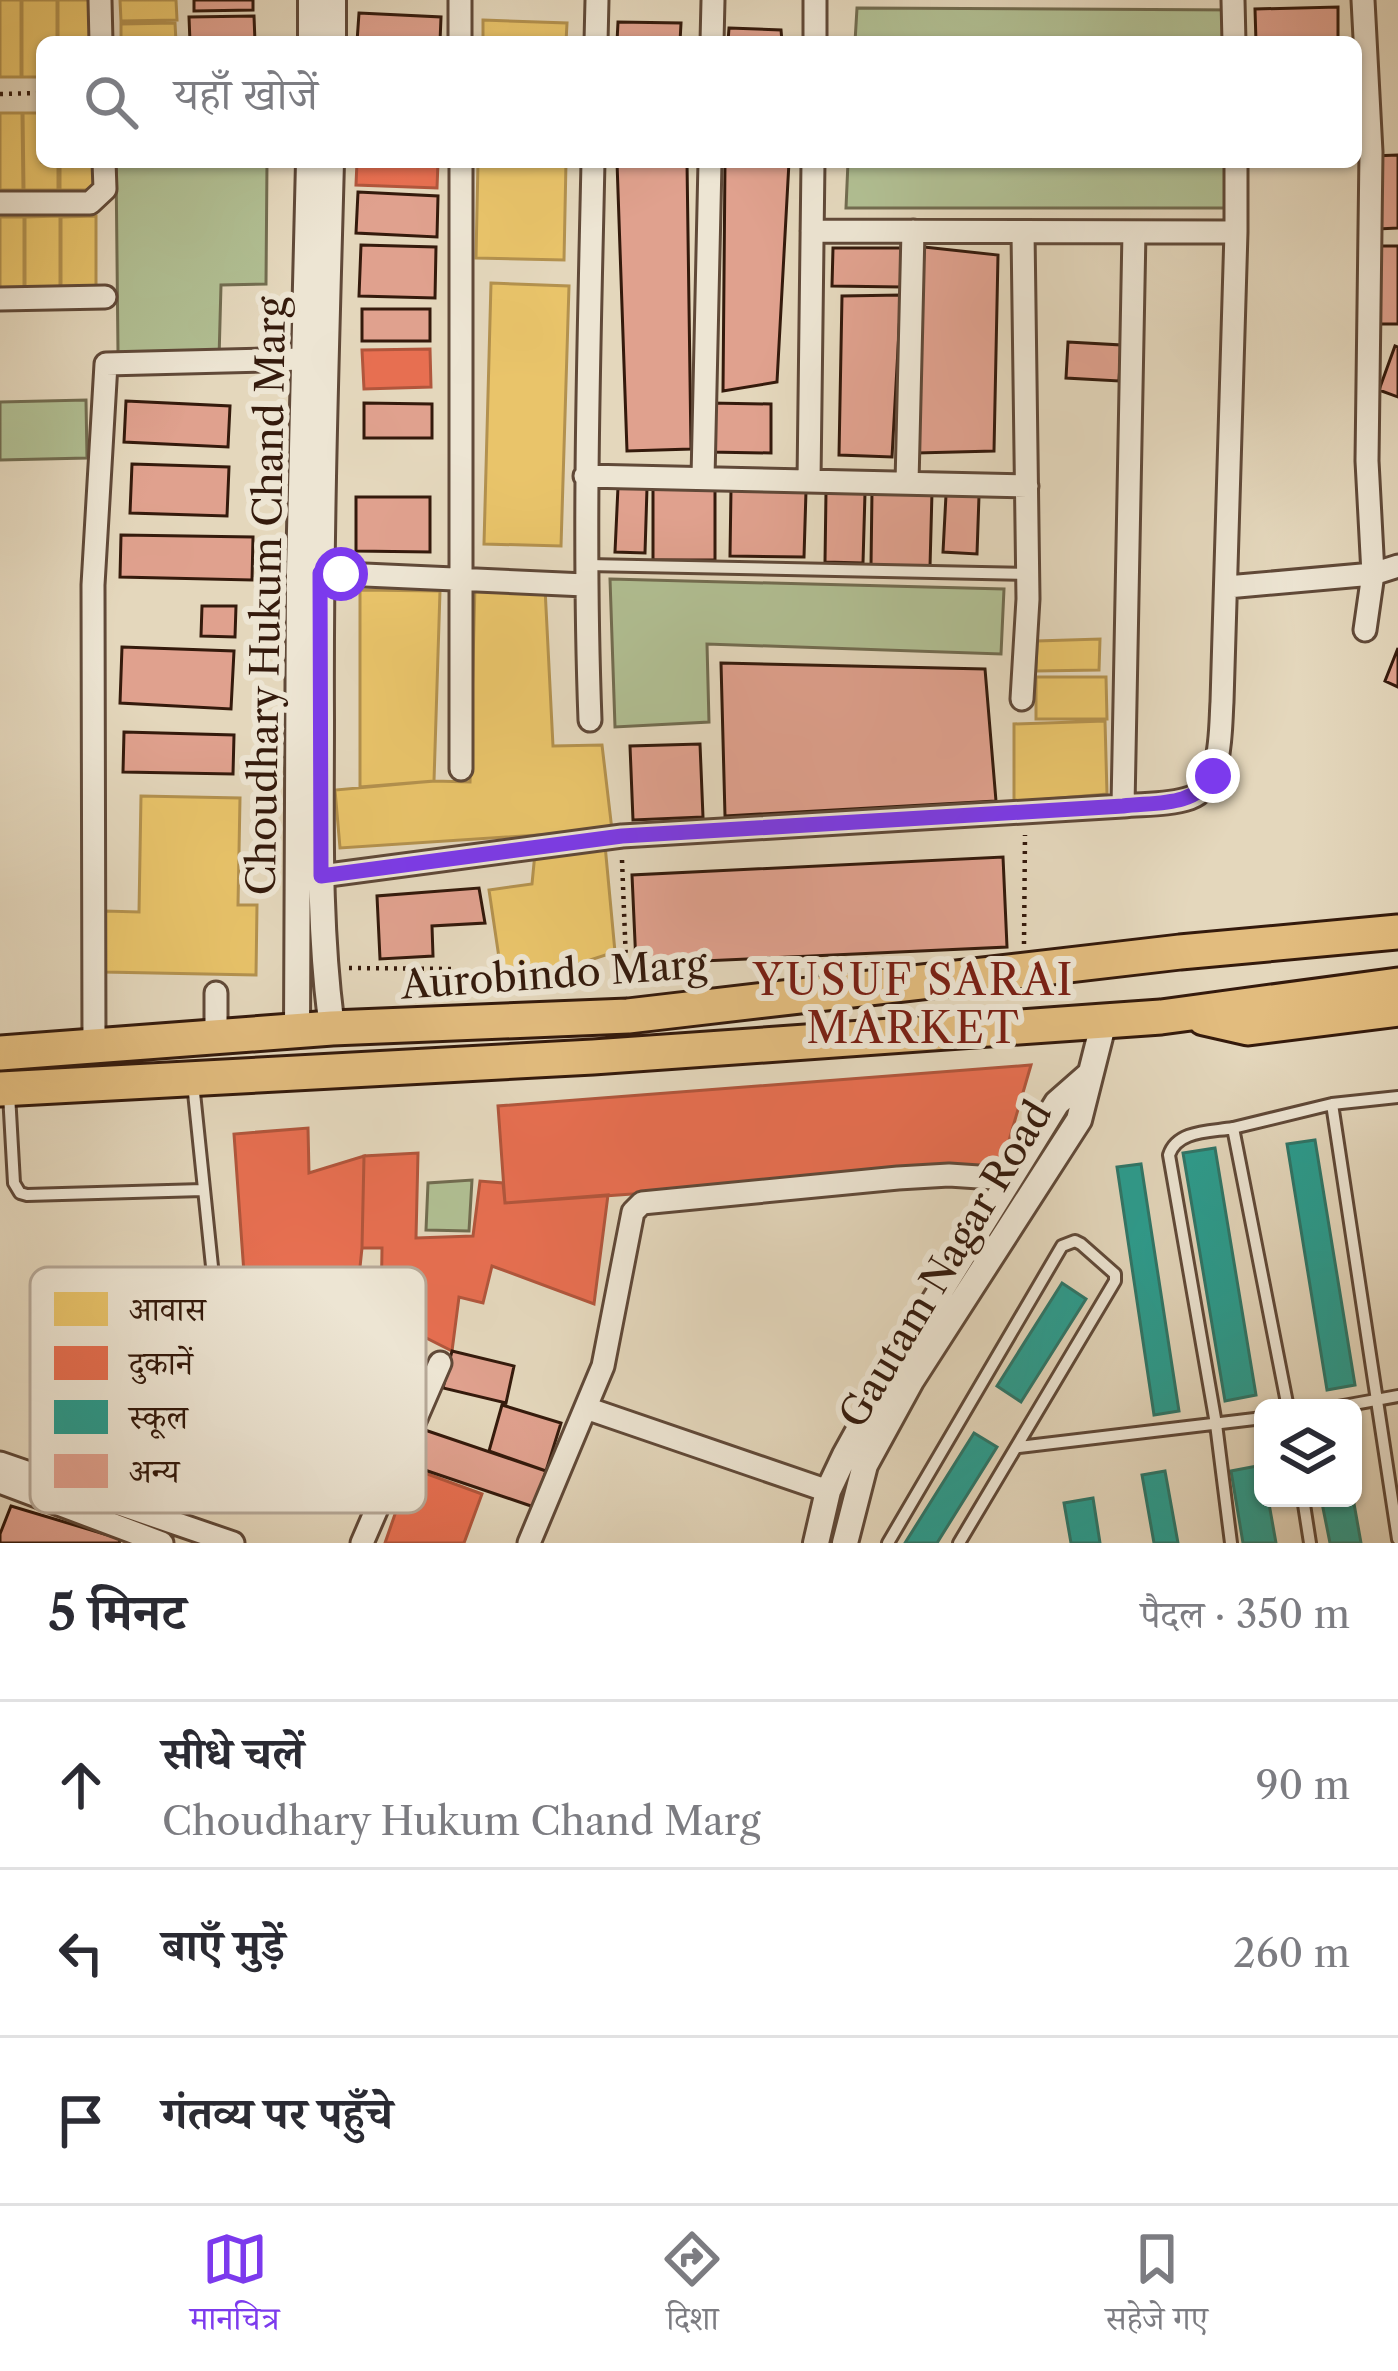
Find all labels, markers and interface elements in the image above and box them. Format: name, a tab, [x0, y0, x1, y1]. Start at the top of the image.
search box	[36, 36, 1362, 168]
text: यहाँ खोजें	[174, 66, 318, 122]
icon: search	[78, 69, 144, 135]
street label: Choudhary Hukum Chand Marg	[237, 296, 295, 896]
route start	[314, 547, 368, 601]
route end	[1186, 749, 1240, 803]
street label: Aurobindo Marg	[398, 939, 709, 1009]
district label: YUSUF SARAI MARKET	[752, 954, 1075, 1054]
street label: Gautam Nagar Road	[829, 1092, 1061, 1436]
legend	[30, 1267, 426, 1513]
text: आवास	[129, 1289, 207, 1330]
text: दुकानें	[127, 1343, 195, 1384]
text: स्कूल	[127, 1397, 189, 1439]
map controls	[1254, 1399, 1362, 1507]
button: layers	[1254, 1399, 1362, 1507]
text: अन्य	[129, 1451, 181, 1492]
text: 5 मिनट	[48, 1581, 186, 1643]
text: पैदल · 350 m	[1140, 1590, 1350, 1638]
text: सीधे चलें	[162, 1725, 304, 1781]
icon: ahead	[48, 1752, 114, 1818]
text: 90 m	[1256, 1761, 1350, 1809]
text: Choudhary Hukum Chand Marg	[162, 1797, 761, 1845]
text: बाएँ मुड़ें	[162, 1917, 285, 1973]
icon: left	[48, 1920, 114, 1986]
text: 260 m	[1233, 1929, 1350, 1977]
text: गंतव्य पर पहुँचे	[162, 2085, 393, 2141]
icon: arrive	[48, 2088, 114, 2154]
tab: मानचित्र	[190, 2226, 279, 2351]
tab: दिशा	[659, 2226, 725, 2351]
tab: सहेजे गए	[1105, 2226, 1208, 2351]

